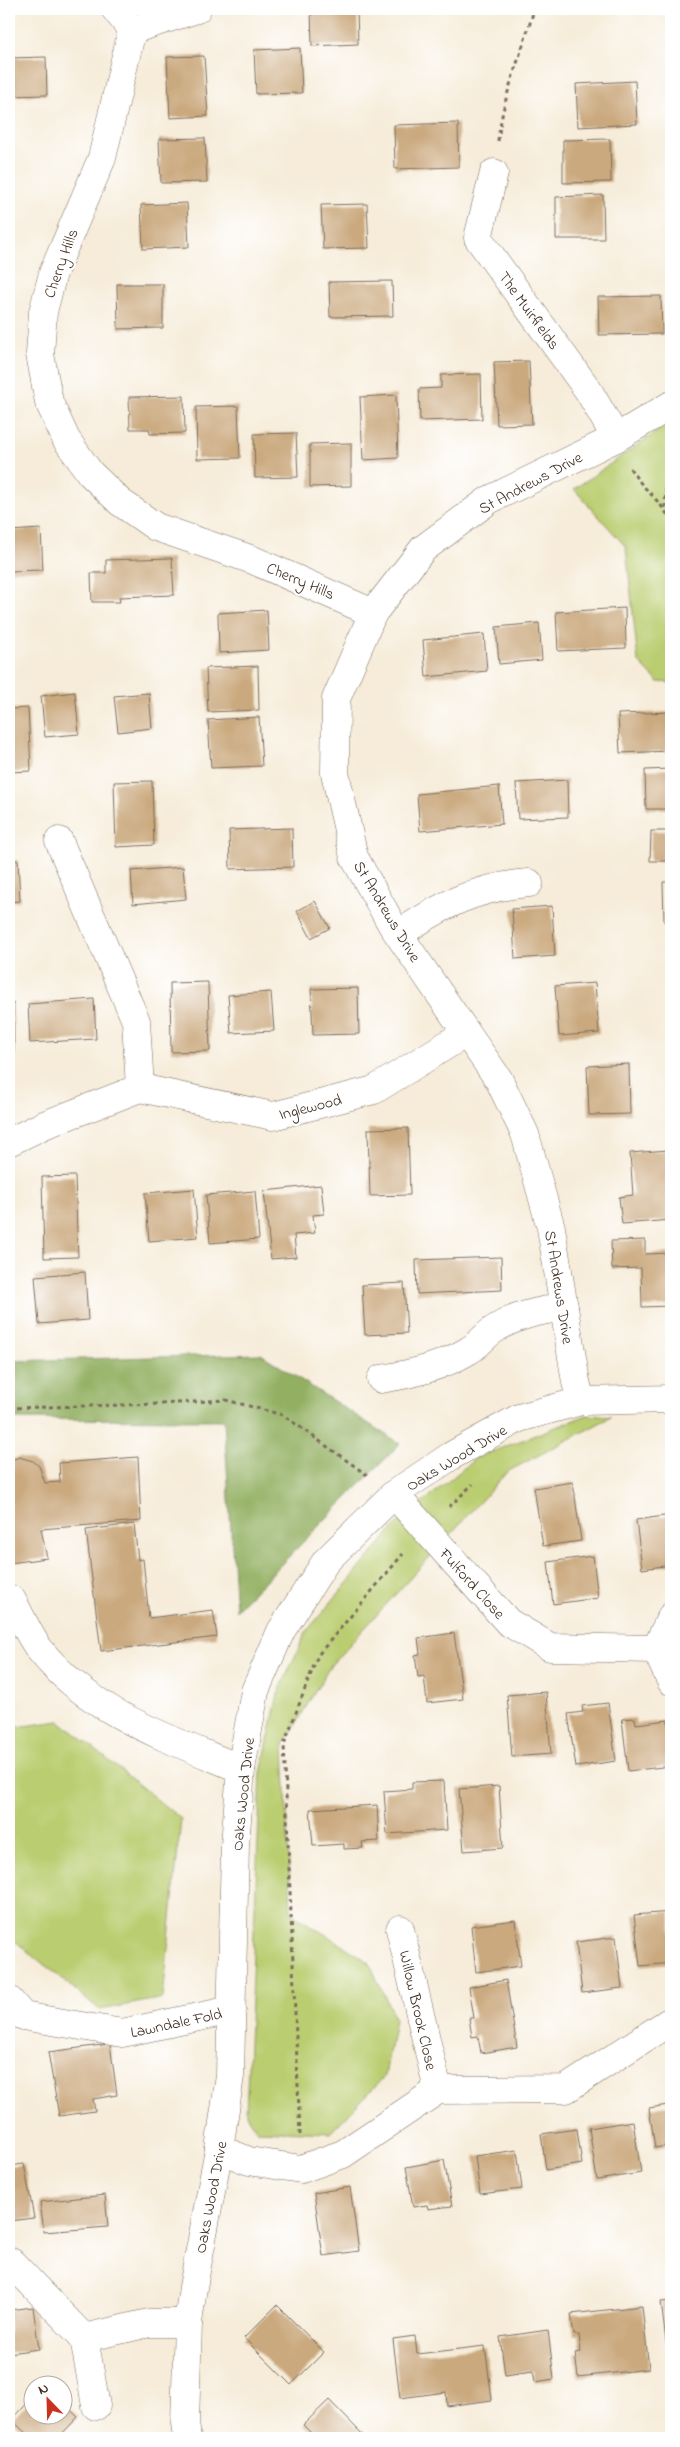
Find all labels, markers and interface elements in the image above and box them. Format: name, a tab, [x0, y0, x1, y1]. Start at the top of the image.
street label: Cherry Hills	[38, 226, 85, 302]
street label: The Muirfields	[492, 267, 565, 355]
street label: St Andrews Drive	[475, 446, 588, 521]
street label: Cherry Hills	[262, 557, 338, 607]
street label: St Andrews Drive	[346, 857, 427, 968]
street label: Inglewood	[277, 1089, 344, 1127]
street label: St Andrews Drive	[537, 1229, 579, 1347]
street label: Oaks Wood Drive	[402, 1419, 513, 1498]
street label: Fulford Close	[432, 1543, 511, 1626]
street label: Oaks Wood Drive	[226, 1736, 262, 1852]
street label: Willow Brook Close	[392, 1948, 443, 2074]
street label: Lawndale Fold	[128, 2003, 224, 2045]
street label: Oaks Wood Drive	[189, 2138, 235, 2256]
north arrow	[22, 2374, 72, 2424]
text: N	[35, 2378, 52, 2401]

